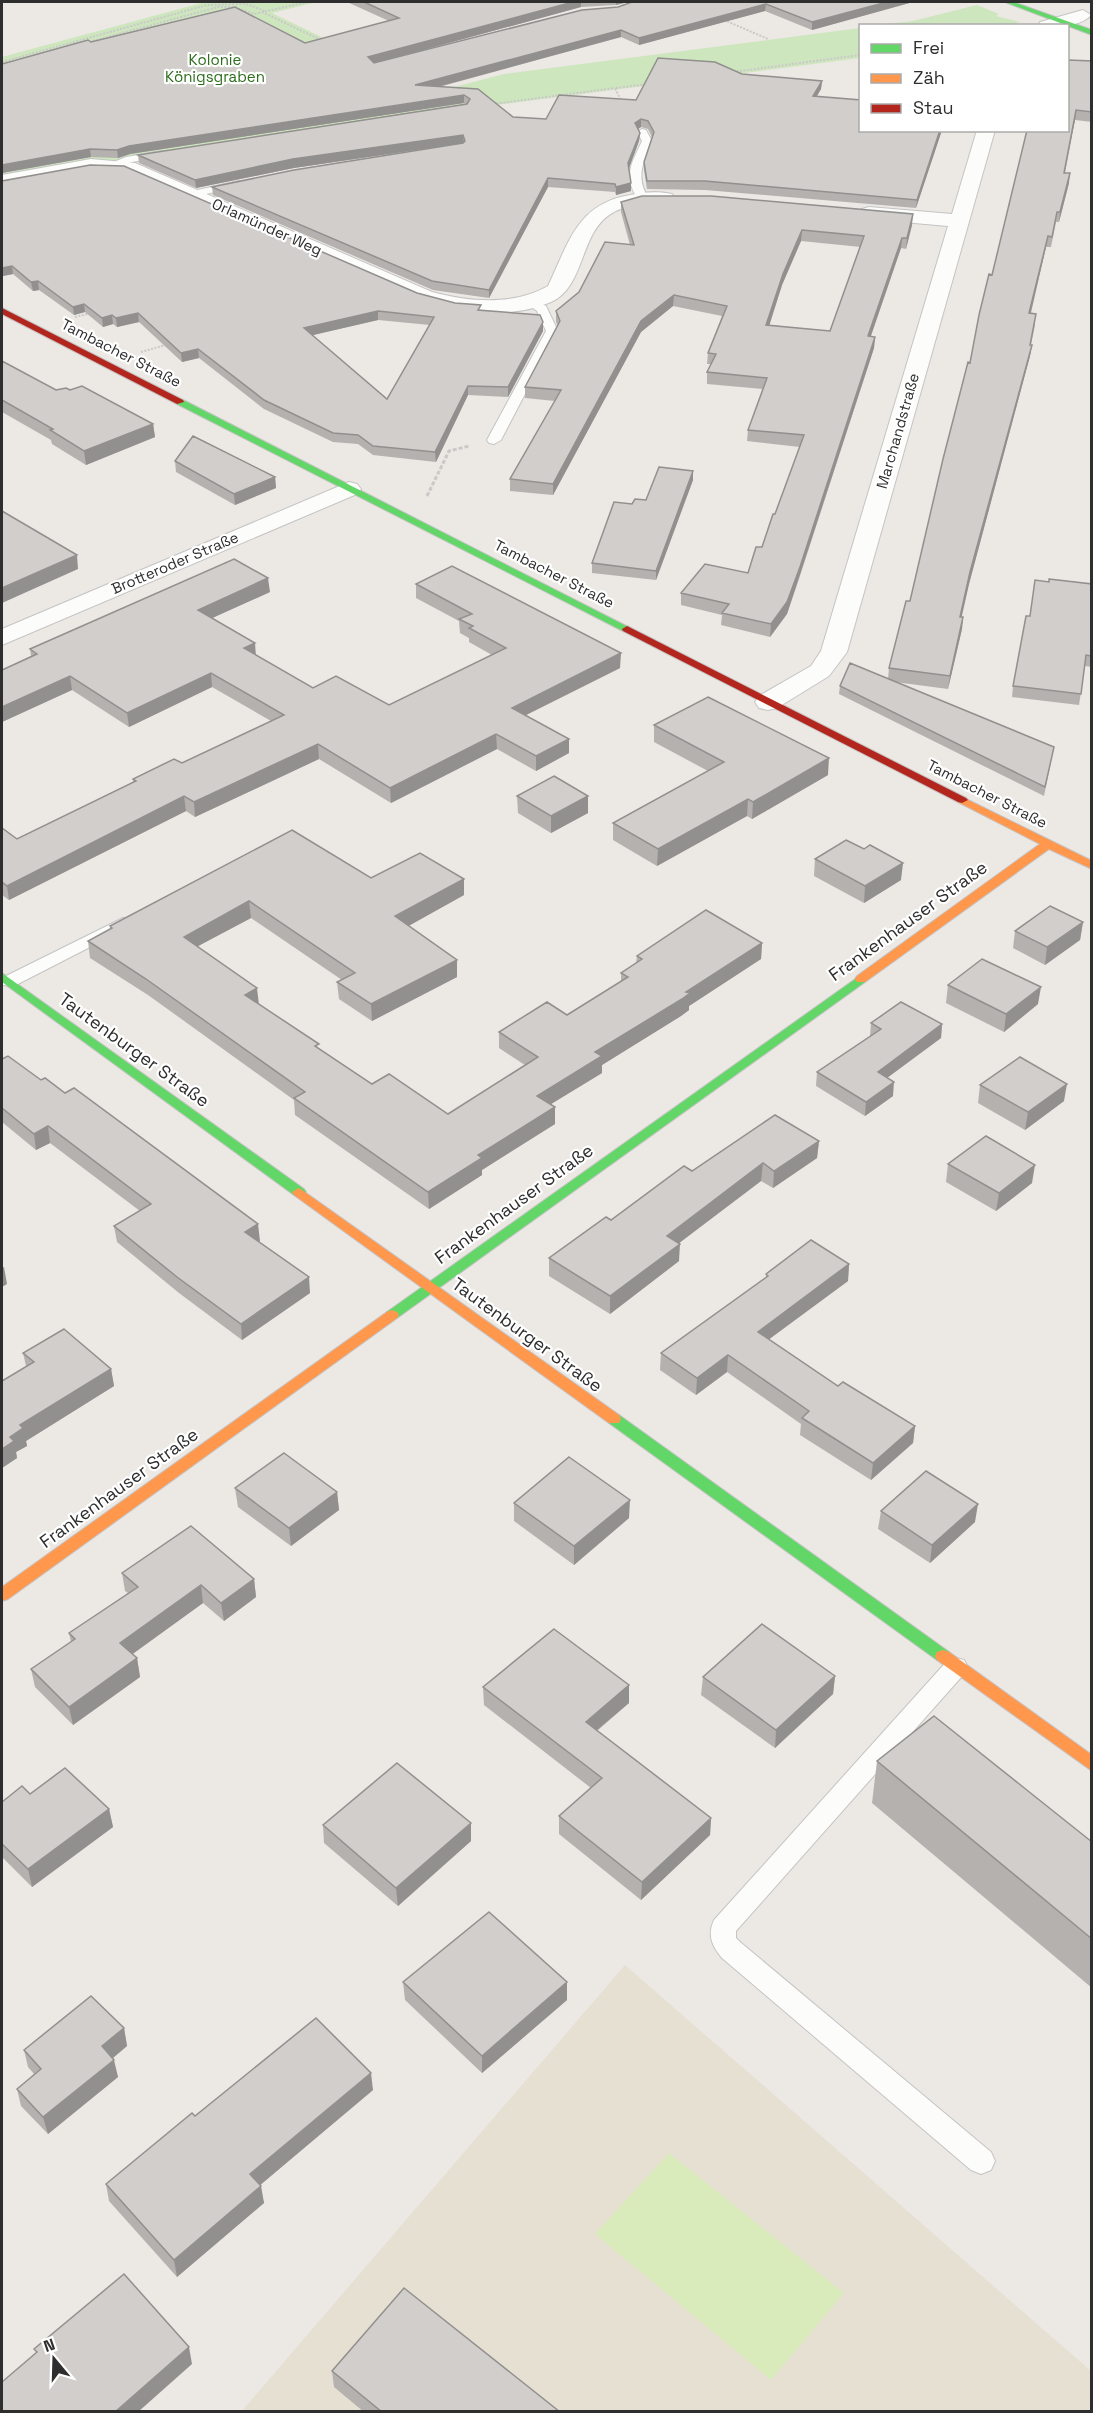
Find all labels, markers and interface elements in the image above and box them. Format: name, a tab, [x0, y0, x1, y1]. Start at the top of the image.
legend	[859, 24, 1069, 132]
text: Frei	[913, 36, 944, 59]
park label: Kolonie Königsgraben	[165, 50, 265, 86]
text: Zäh	[913, 66, 945, 89]
text: Stau	[913, 96, 953, 119]
street label: Orlamünder Weg	[209, 194, 325, 259]
street label: Tambacher Straße	[58, 314, 184, 391]
street label: Marchandstraße	[872, 371, 923, 491]
street label: Brotteroder Straße	[108, 527, 241, 598]
street label: Tambacher Straße	[491, 535, 617, 612]
street label: Tambacher Straße	[924, 755, 1050, 832]
street label: Frankenhauser Straße	[824, 855, 991, 986]
street label: Tautenburger Straße	[54, 987, 214, 1112]
street label: Frankenhauser Straße	[430, 1138, 597, 1269]
street label: Tautenburger Straße	[447, 1272, 607, 1397]
street label: Frankenhauser Straße	[35, 1422, 202, 1553]
north arrow	[24, 2329, 84, 2389]
text: N	[41, 2334, 58, 2357]

